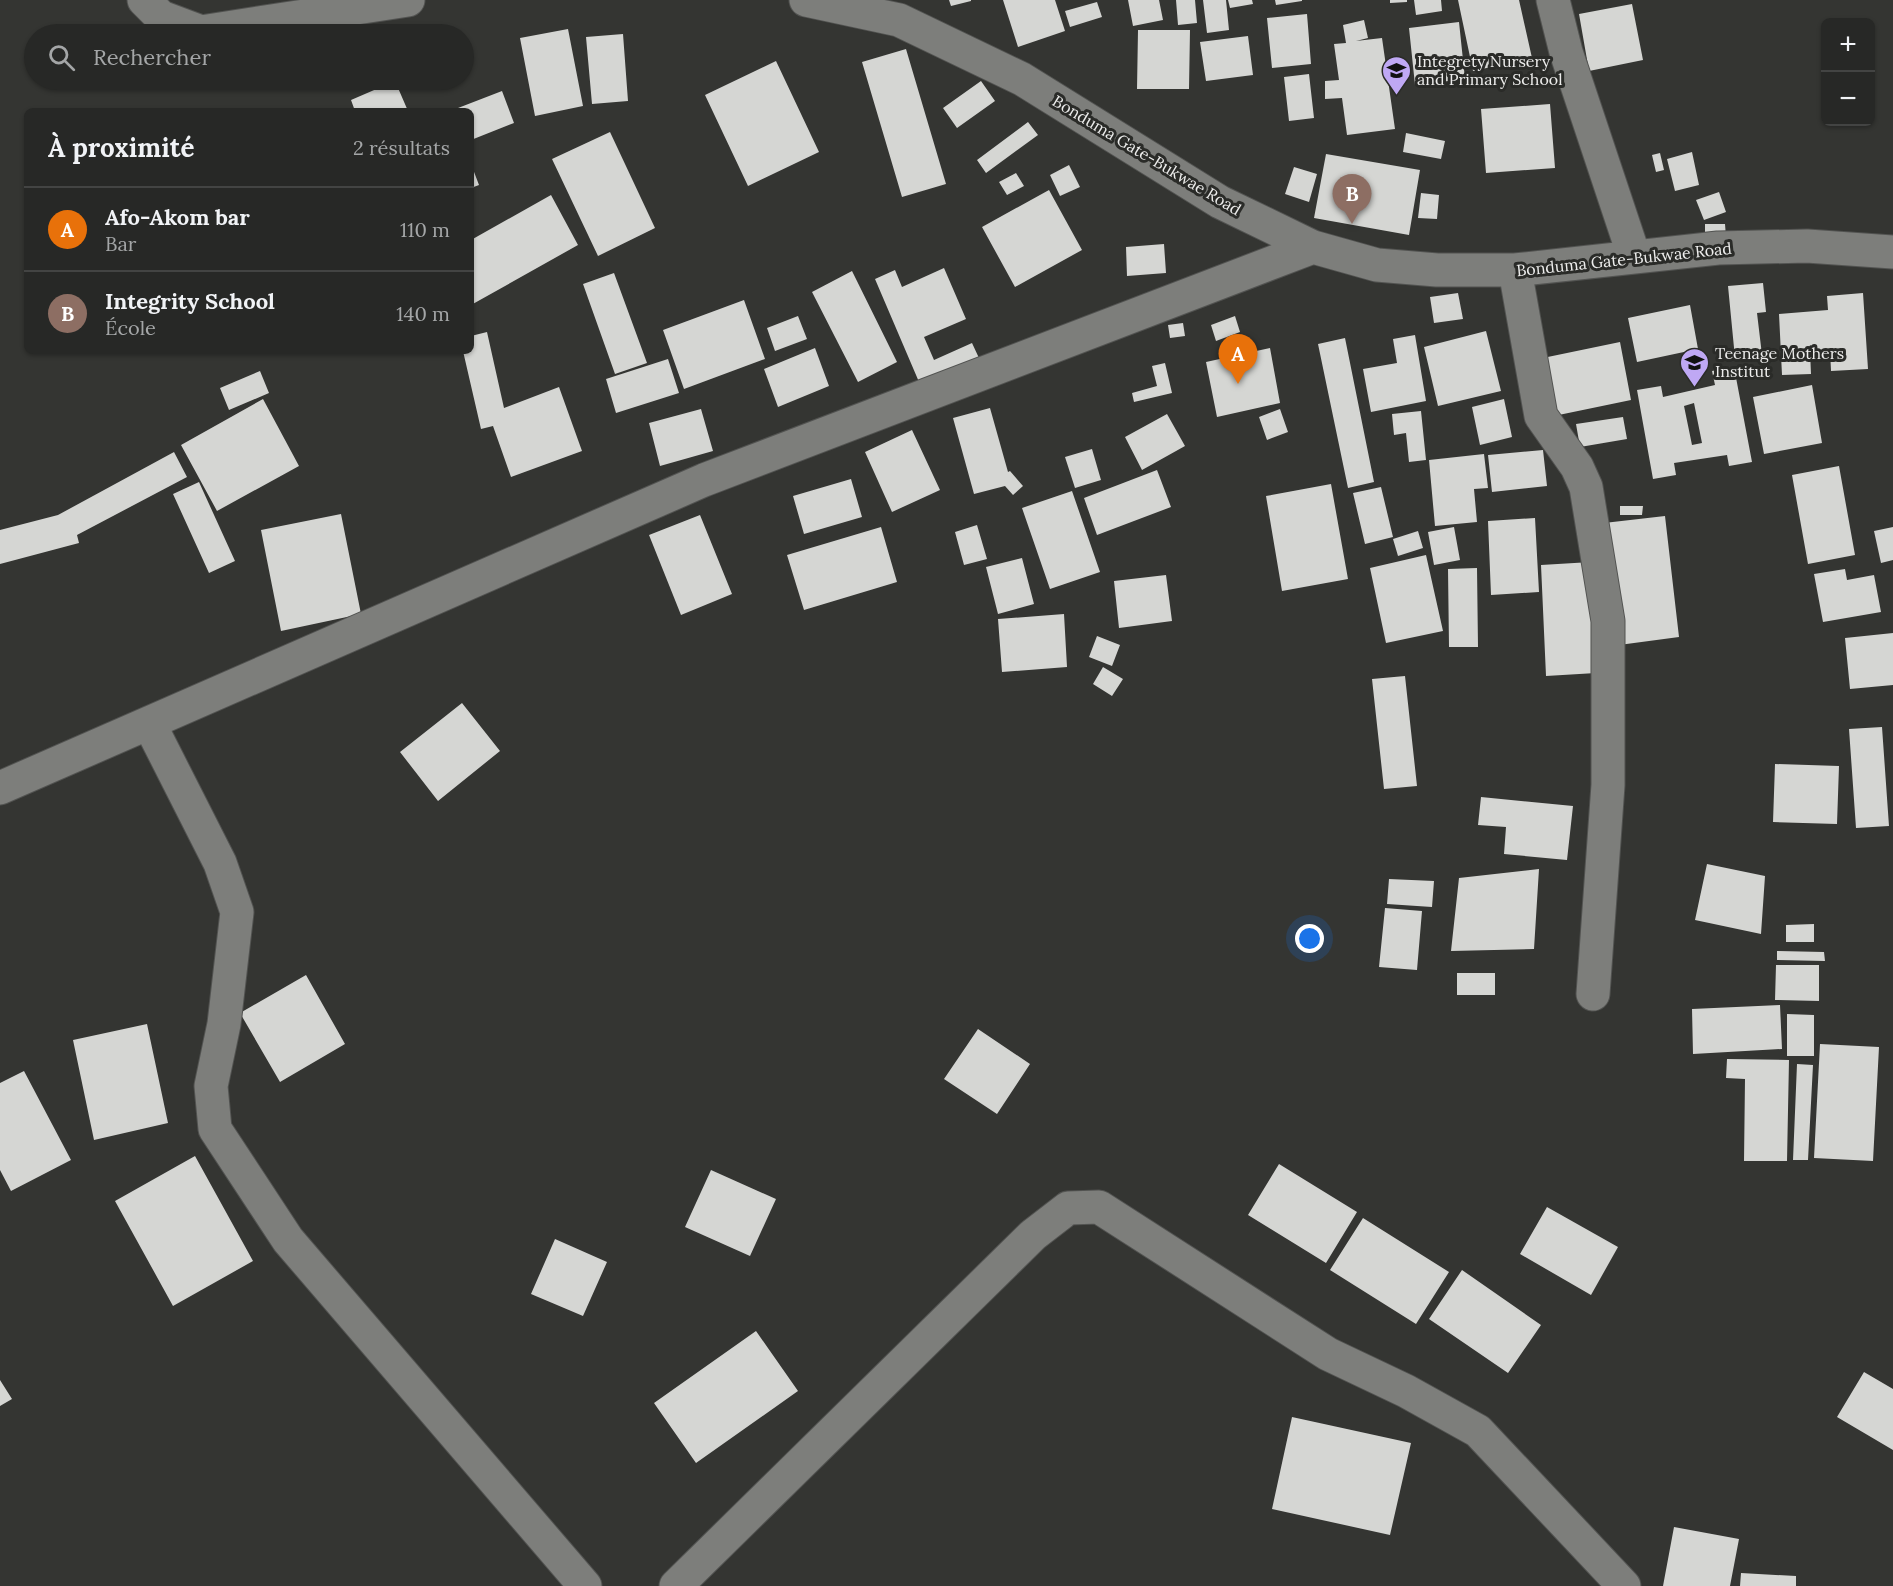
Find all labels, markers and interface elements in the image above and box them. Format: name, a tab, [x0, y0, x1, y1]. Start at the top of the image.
map controls	[1821, 18, 1875, 126]
button: +	[1821, 18, 1875, 72]
search box	[24, 24, 474, 90]
icon: search	[45, 41, 78, 74]
text: Rechercher	[93, 43, 211, 71]
place label: Integrety Nursery and Primary School	[1417, 51, 1563, 89]
school or university icon: Integrety Nursery and Primary School	[1380, 54, 1412, 96]
button: −	[1821, 72, 1875, 126]
street label: Bonduma Gate-Bukwae Road	[1049, 91, 1245, 220]
text: À proximité	[48, 131, 194, 164]
text: 2 résultats	[353, 135, 450, 160]
pin: B	[1332, 174, 1372, 224]
text: Afo-Akom bar	[105, 203, 250, 231]
text: A	[61, 217, 74, 242]
text: 110 m	[400, 217, 450, 242]
text: Bar	[105, 231, 136, 256]
street label: Bonduma Gate-Bukwae Road	[1515, 238, 1733, 280]
text: Integrity School	[105, 287, 275, 315]
text: B	[61, 301, 74, 326]
text: 140 m	[396, 301, 450, 326]
text: École	[105, 315, 156, 340]
pin: A	[1218, 334, 1258, 384]
place label: Teenage Mothers Institut	[1715, 343, 1844, 381]
school or university icon: Teenage Mothers Institut	[1678, 346, 1710, 388]
your location	[1295, 924, 1324, 953]

